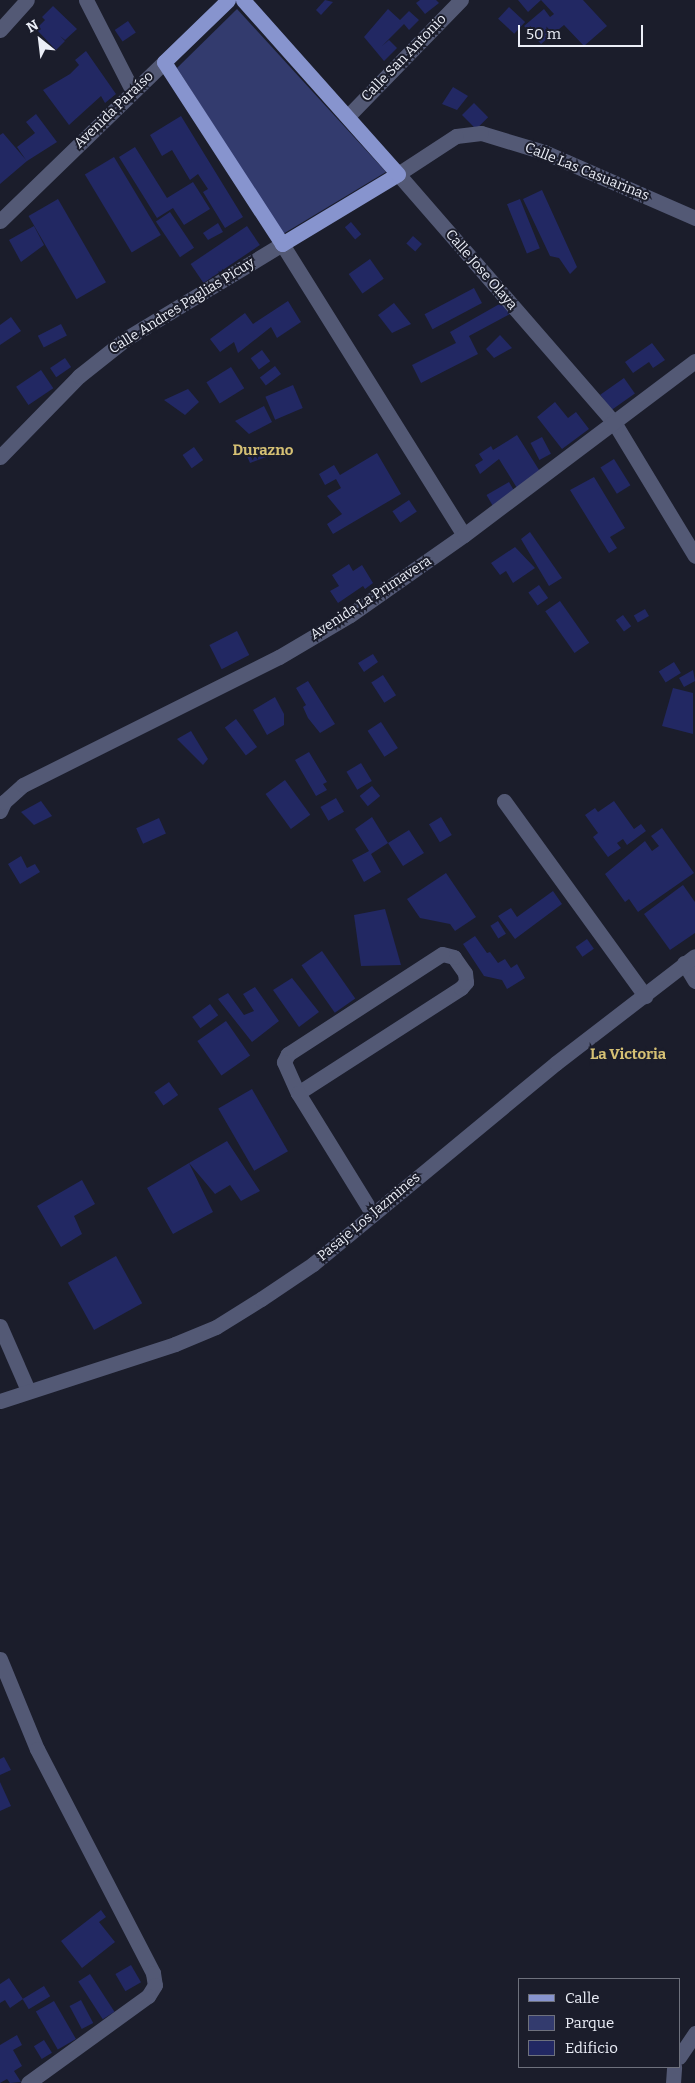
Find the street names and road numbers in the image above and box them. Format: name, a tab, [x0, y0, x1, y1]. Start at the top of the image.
street label: Calle San Antonio	[358, 11, 450, 105]
street label: Avenida Paraíso	[71, 68, 157, 152]
street label: Calle Las Casuarinas	[522, 139, 652, 205]
street label: Calle Jose Olaya	[442, 226, 520, 314]
street label: Calle Andres Paglias Picuy	[106, 254, 258, 358]
street label: Avenida La Primavera	[307, 553, 435, 643]
street label: Pasaje Los Jazmines	[314, 1169, 424, 1265]

